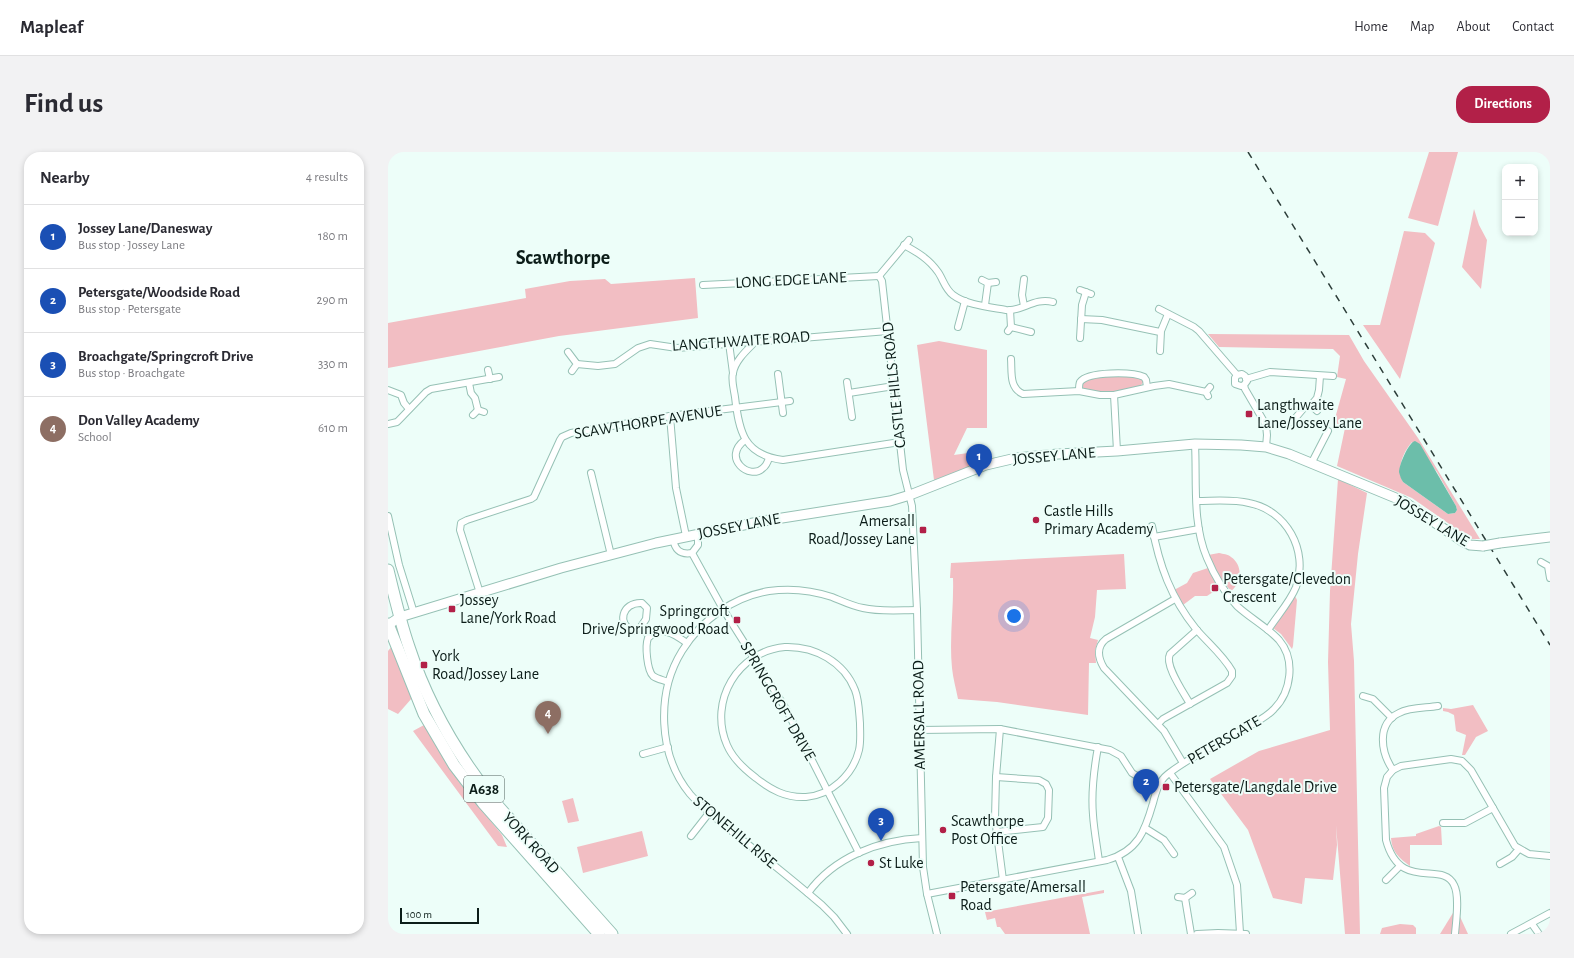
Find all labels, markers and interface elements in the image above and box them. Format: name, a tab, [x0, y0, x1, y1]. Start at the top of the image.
text: Mapleaf	[20, 18, 83, 37]
text: Home	[1354, 20, 1388, 34]
text: Map	[1410, 20, 1434, 34]
text: About	[1456, 20, 1490, 34]
text: Contact	[1512, 20, 1554, 34]
button: Directions	[1456, 86, 1550, 123]
text: Find us	[24, 90, 103, 118]
map controls	[1502, 164, 1538, 236]
button: +	[1502, 164, 1538, 200]
text: Nearby	[40, 169, 90, 186]
text: 4 results	[306, 171, 348, 184]
button: −	[1502, 200, 1538, 236]
text: Jossey Lane/Danesway	[78, 221, 212, 236]
text: 1	[51, 230, 55, 243]
text: 180 m	[318, 230, 348, 243]
text: Bus stop · Jossey Lane	[78, 239, 185, 252]
district label: Scawthorpe	[516, 248, 610, 268]
street label: LONG EDGE LANE	[735, 269, 847, 291]
text: Petersgate/Woodside Road	[78, 285, 240, 300]
text: 2	[50, 294, 56, 307]
text: 290 m	[317, 294, 348, 307]
text: Bus stop · Petersgate	[78, 303, 181, 316]
street label: CASTLE HILLS ROAD	[879, 321, 909, 449]
street label: LANGTHWAITE ROAD	[671, 328, 811, 354]
text: Broachgate/Springcroft Drive	[78, 349, 253, 364]
text: 3	[50, 358, 56, 371]
text: 330 m	[318, 358, 348, 371]
text: Bus stop · Broachgate	[78, 367, 185, 380]
place label: Langthwaite Lane/Jossey Lane	[1257, 397, 1362, 432]
street label: SCAWTHORPE AVENUE	[573, 402, 723, 442]
marker: Langthwaite Lane/Jossey Lane	[1244, 409, 1254, 419]
text: Don Valley Academy	[78, 413, 200, 428]
text: 4	[50, 422, 56, 435]
text: 610 m	[318, 422, 348, 435]
text: School	[78, 431, 112, 444]
pin: 1	[966, 444, 992, 477]
street label: JOSSEY LANE	[1012, 444, 1096, 468]
street label: JOSSEY LANE	[1392, 493, 1472, 549]
place label: Castle Hills Primary Academy	[1044, 503, 1153, 538]
street label: JOSSEY LANE	[697, 510, 782, 542]
place label: Amersall Road/Jossey Lane	[808, 513, 915, 548]
marker: Castle Hills Primary Academy	[1031, 515, 1041, 525]
marker: Amersall Road/Jossey Lane	[918, 525, 928, 535]
place label: Petersgate/Clevedon Crescent	[1223, 571, 1351, 605]
marker: Petersgate/Clevedon Crescent	[1210, 583, 1220, 593]
place label: Jossey Lane/York Road	[460, 592, 556, 626]
place label: Springcroft Drive/Springwood Road	[581, 603, 729, 637]
marker: Jossey Lane/York Road	[447, 604, 457, 614]
your location	[1004, 606, 1024, 626]
marker: Springcroft Drive/Springwood Road	[732, 615, 742, 625]
street label: SPRINGCROFT DRIVE	[738, 639, 819, 763]
place label: York Road/Jossey Lane	[432, 648, 539, 683]
marker: York Road/Jossey Lane	[419, 660, 429, 670]
street label: AMERSALL ROAD	[910, 660, 928, 770]
pin: 4	[535, 701, 561, 734]
street label: PETERSGATE	[1185, 713, 1264, 767]
pin: 2	[1133, 769, 1159, 802]
road number: A638	[464, 776, 504, 802]
place label: Petersgate/Langdale Drive	[1174, 779, 1337, 795]
marker: Petersgate/Langdale Drive	[1161, 782, 1171, 792]
street label: STONEHILL RISE	[690, 793, 780, 871]
pin: 3	[868, 808, 894, 841]
street label: YORK ROAD	[499, 809, 563, 877]
place label: Scawthorpe Post Office	[951, 813, 1024, 847]
marker: Scawthorpe Post Office	[938, 825, 948, 835]
place label: St Luke	[879, 855, 924, 871]
marker: St Luke	[866, 858, 876, 868]
place label: Petersgate/Amersall Road	[960, 879, 1086, 913]
marker: Petersgate/Amersall Road	[947, 891, 957, 901]
scale bar	[400, 906, 479, 925]
text: 100 m	[406, 909, 432, 920]

